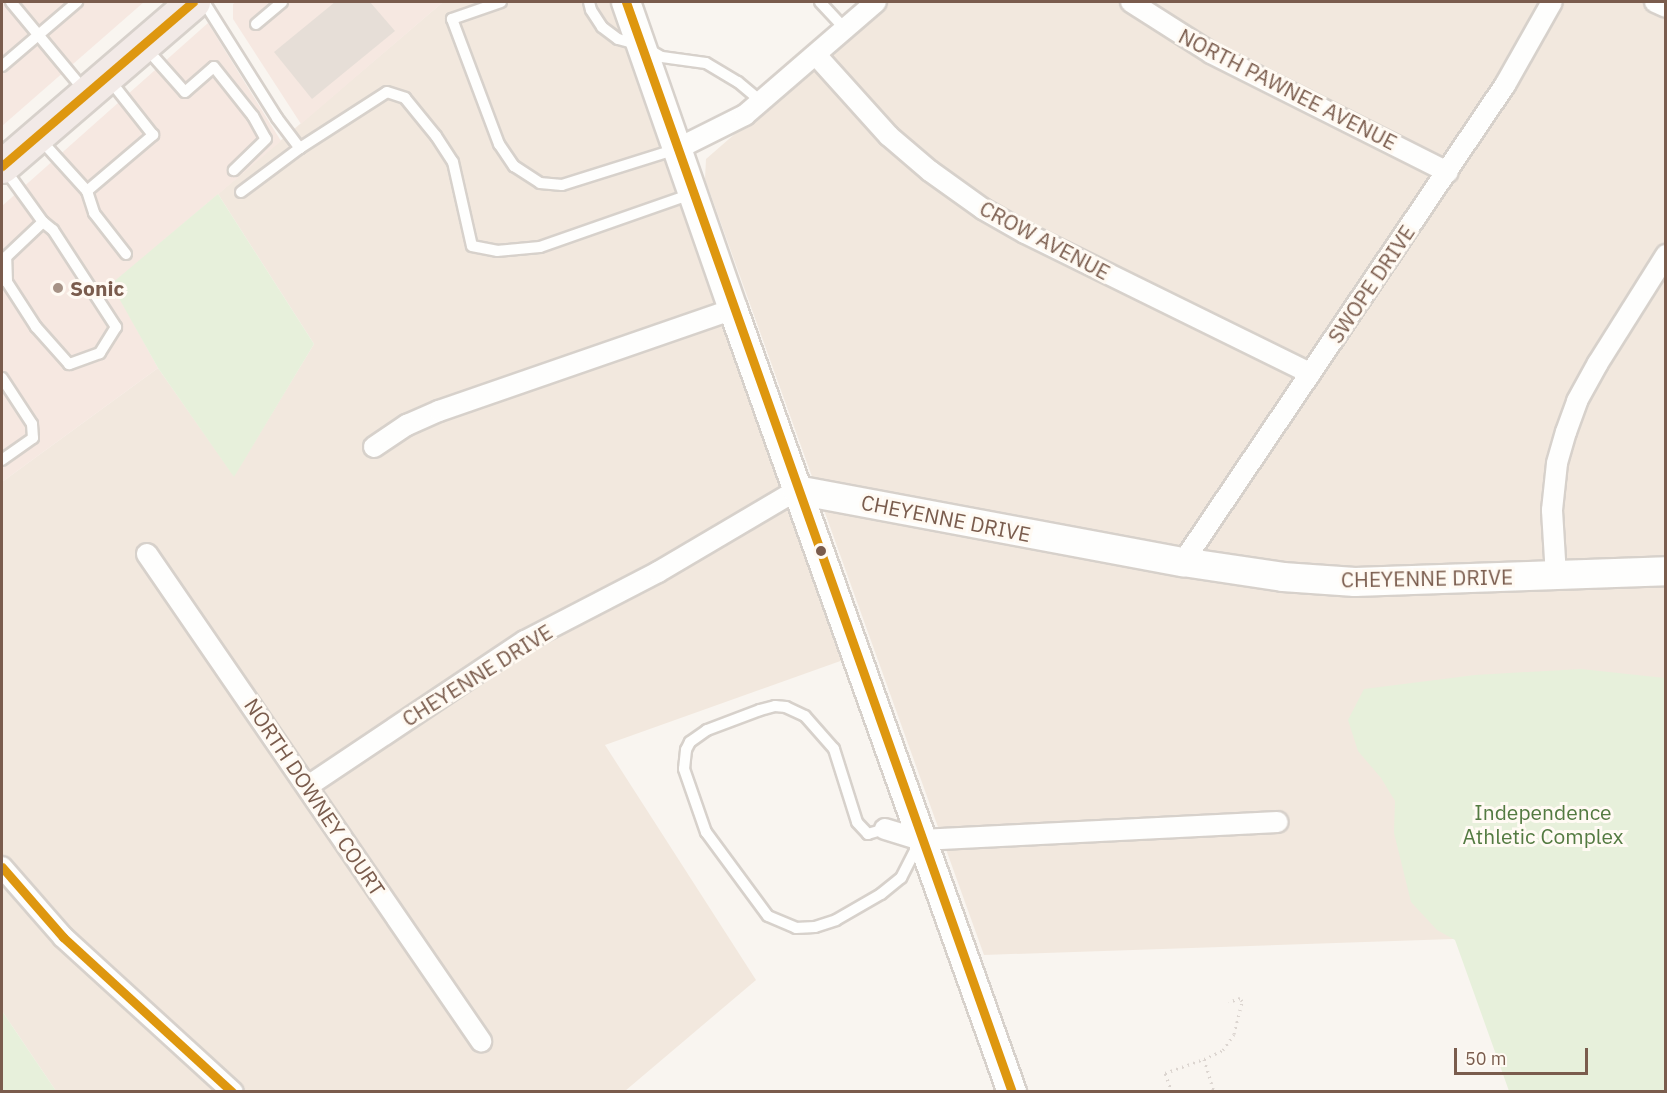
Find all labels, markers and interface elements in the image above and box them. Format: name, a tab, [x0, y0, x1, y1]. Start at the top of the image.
street label: NORTH PAWNEE AVENUE	[1175, 23, 1401, 155]
street label: CROW AVENUE	[976, 195, 1114, 285]
street label: SWOPE DRIVE	[1322, 220, 1420, 348]
place label: Sonic	[70, 275, 124, 301]
marker: Sonic	[51, 281, 65, 295]
street label: CHEYENNE DRIVE	[859, 489, 1033, 547]
unlabelled marker	[815, 545, 827, 557]
street label: CHEYENNE DRIVE	[1341, 564, 1513, 592]
street label: CHEYENNE DRIVE	[397, 619, 557, 731]
street label: NORTH DOWNEY COURT	[239, 693, 391, 901]
park label: Independence Athletic Complex	[1462, 799, 1624, 849]
scale bar	[1457, 1036, 1590, 1074]
text: 50 m	[1465, 1047, 1507, 1070]

